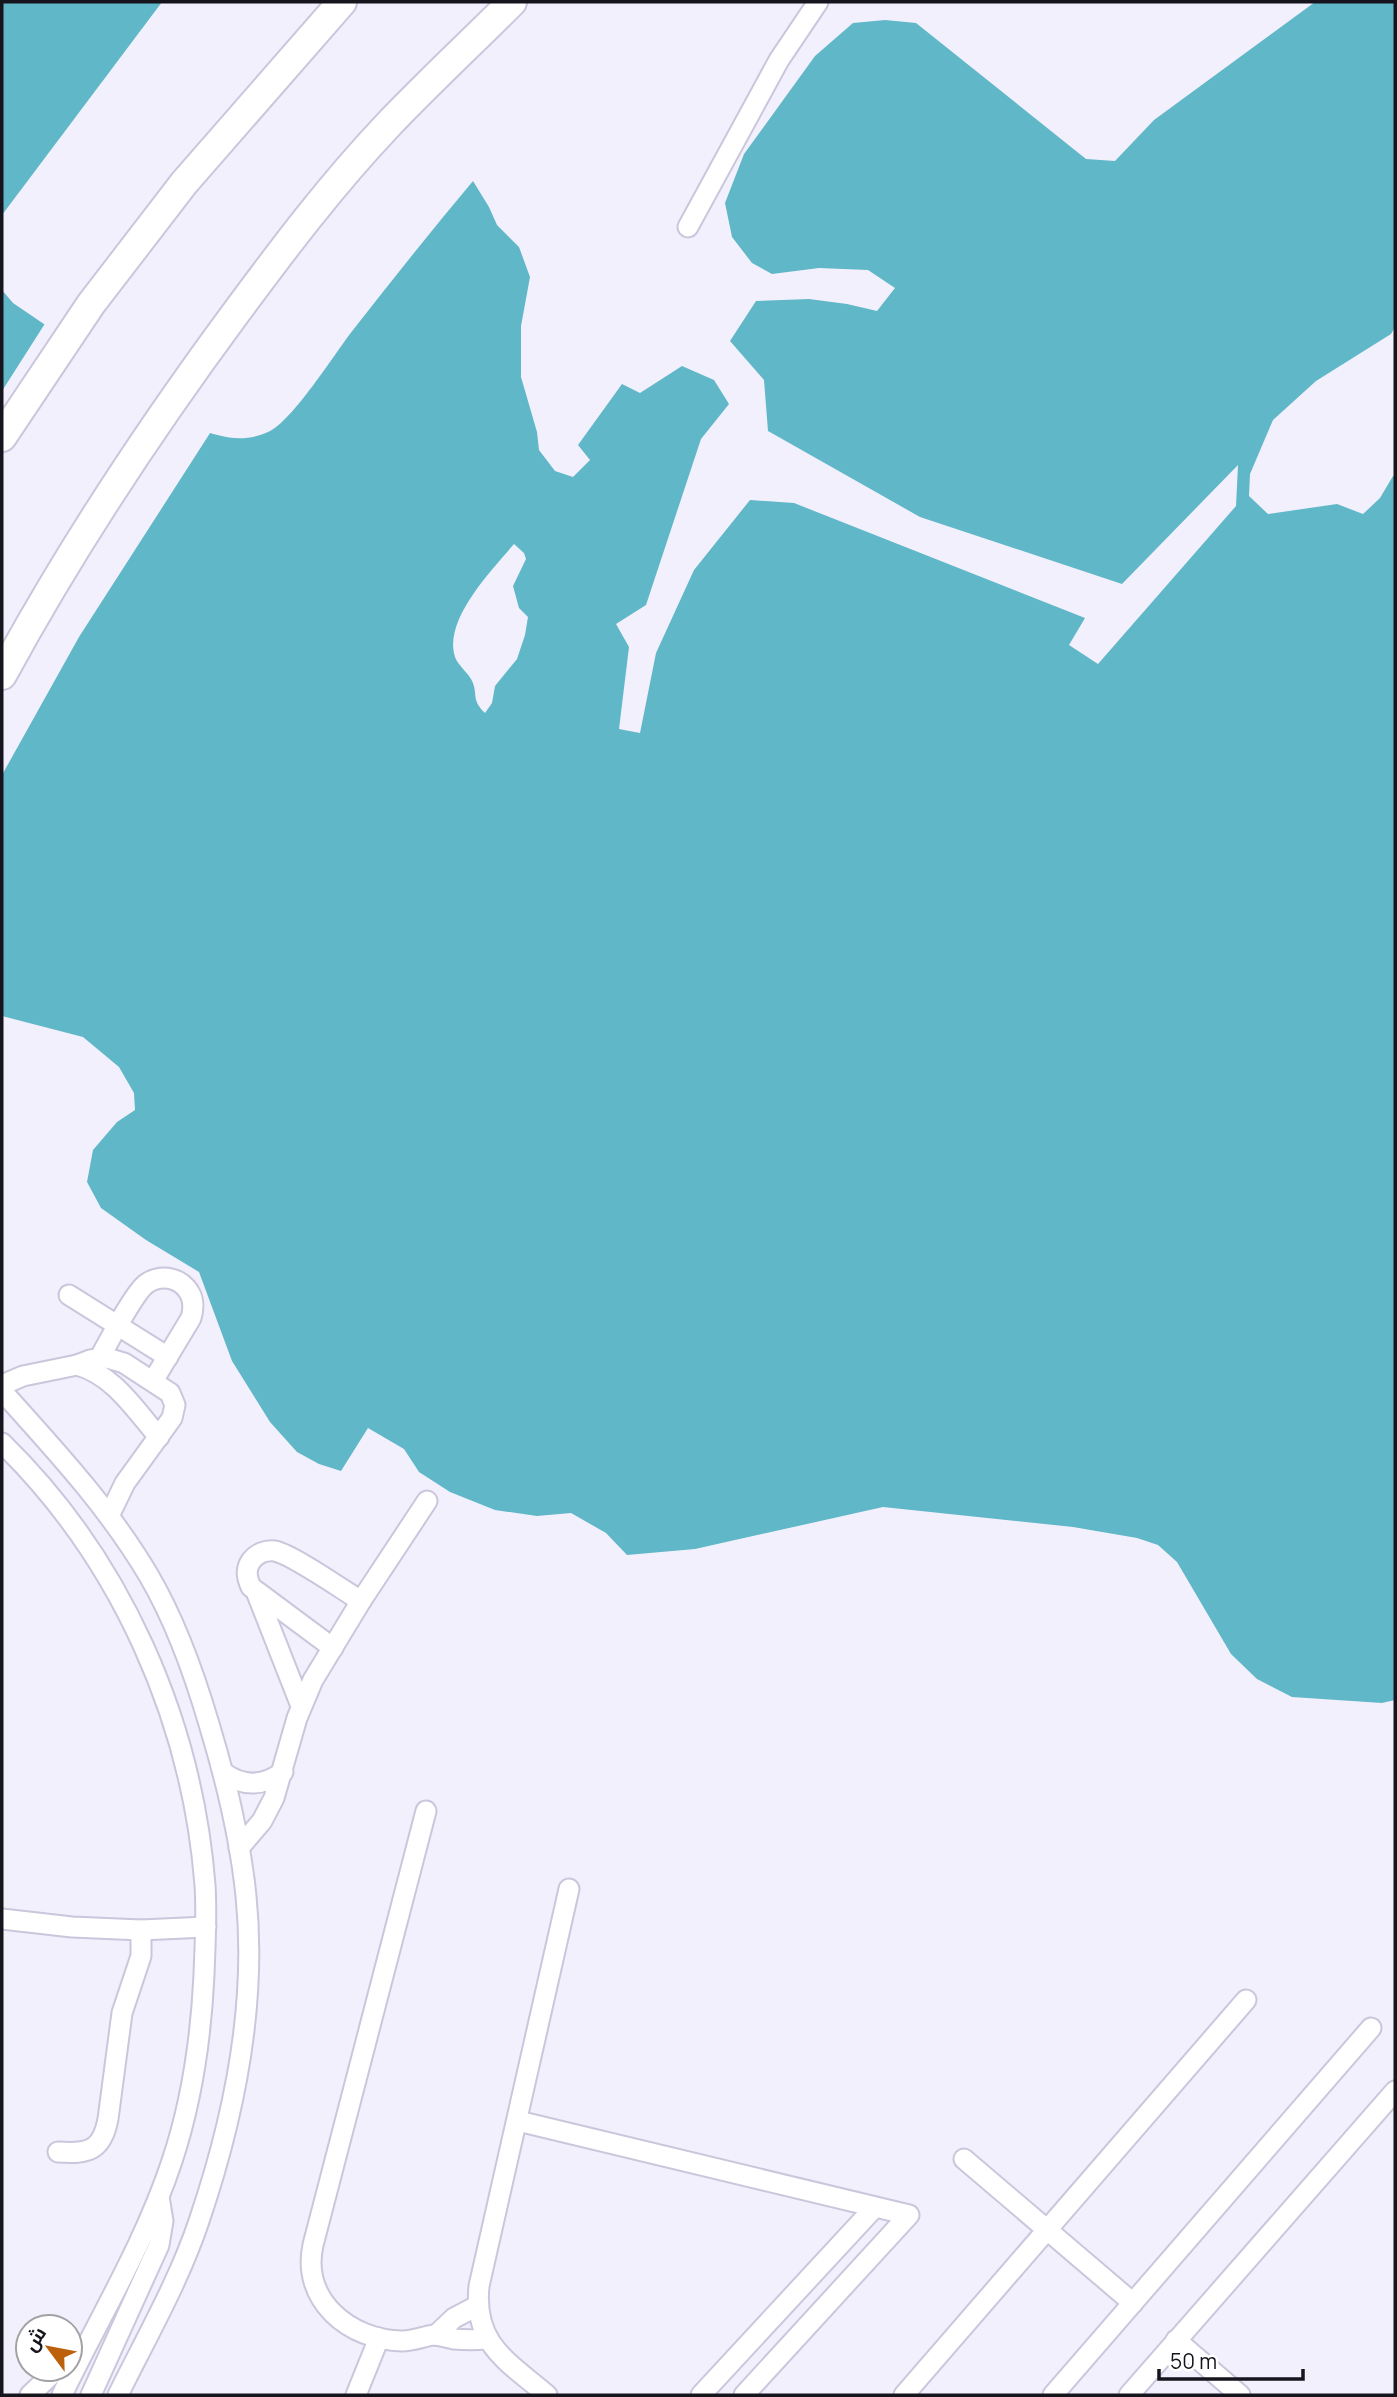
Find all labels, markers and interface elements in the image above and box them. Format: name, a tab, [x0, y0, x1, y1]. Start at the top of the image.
north arrow	[14, 2313, 84, 2383]
text: ش	[17, 2322, 52, 2356]
scale bar	[1159, 2338, 1302, 2382]
text: 50 m	[1170, 2347, 1217, 2375]

